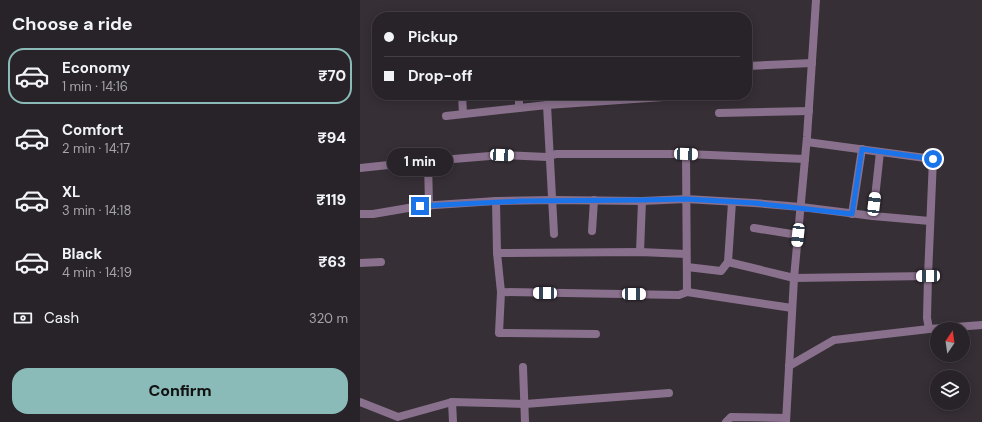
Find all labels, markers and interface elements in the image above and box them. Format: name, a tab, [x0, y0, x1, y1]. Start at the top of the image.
text: Choose a ride	[12, 12, 133, 36]
text: Pickup	[408, 27, 458, 47]
icon: car	[14, 58, 50, 94]
text: Economy	[62, 58, 130, 78]
text: ₹70	[318, 66, 346, 86]
text: Drop-off	[408, 66, 473, 86]
text: 1 min · 14:16	[62, 78, 128, 95]
icon: car	[14, 120, 50, 156]
text: Comfort	[62, 120, 123, 140]
text: ₹94	[317, 128, 346, 148]
text: 2 min · 14:17	[62, 140, 130, 157]
callout: 1 min	[387, 148, 453, 176]
car	[490, 148, 514, 162]
car	[674, 148, 698, 160]
route start	[924, 150, 942, 168]
text: 1 min	[404, 153, 436, 170]
icon: car	[14, 182, 50, 218]
text: XL	[62, 182, 80, 202]
text: ₹119	[316, 190, 346, 210]
car	[867, 191, 881, 217]
route end	[411, 197, 429, 215]
text: 3 min · 14:18	[62, 202, 131, 219]
car	[791, 222, 805, 248]
icon: car	[14, 244, 50, 280]
text: Black	[62, 244, 102, 264]
text: ₹63	[318, 252, 346, 272]
text: 4 min · 14:19	[62, 264, 132, 281]
car	[916, 270, 940, 282]
car	[533, 287, 557, 299]
car	[622, 288, 646, 300]
icon: cash	[12, 307, 34, 329]
text: Cash	[44, 308, 79, 328]
text: 320 m	[309, 310, 348, 327]
north arrow	[930, 322, 970, 362]
map controls	[930, 322, 970, 410]
button: Confirm	[12, 368, 348, 414]
button: layers	[930, 370, 970, 410]

